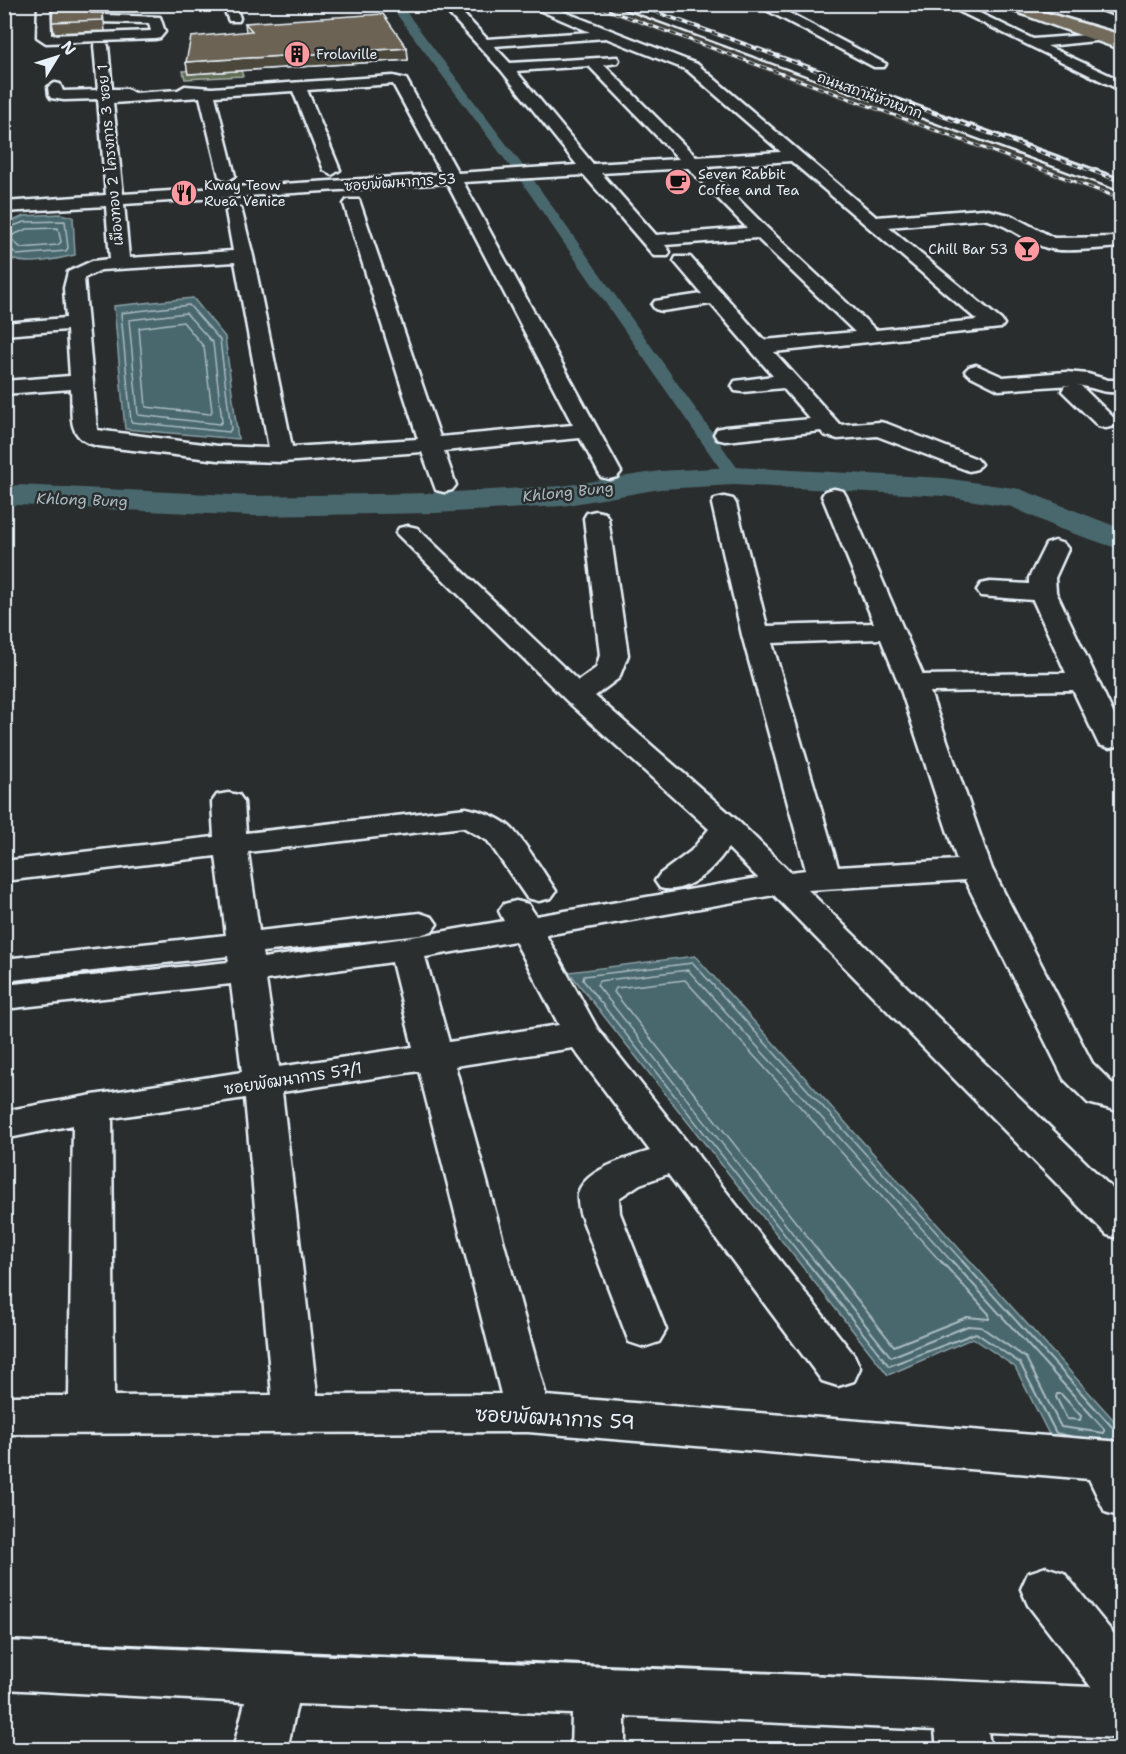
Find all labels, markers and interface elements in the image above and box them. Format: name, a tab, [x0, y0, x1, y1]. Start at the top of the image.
north arrow	[27, 27, 87, 87]
text: N	[56, 37, 81, 60]
building icon: Frolaville	[282, 39, 312, 69]
place label: Frolaville	[316, 45, 378, 63]
street label: เมืองทอง 2 โครงการ 3 ซอย 1	[93, 64, 127, 246]
street label: ถนนสถานีหัวหมาก	[815, 68, 925, 122]
place label: Seven Rabbit Coffee and Tea	[698, 165, 800, 199]
cafe icon: Seven Rabbit Coffee and Tea	[663, 167, 693, 197]
street label: ซอยพัฒนาการ 53	[343, 169, 457, 195]
place label: Kway Teow Ruea Venice	[204, 176, 286, 210]
restaurant icon: Kway Teow Ruea Venice	[169, 178, 199, 208]
bar icon: Chill Bar 53	[1012, 234, 1042, 264]
place label: Chill Bar 53	[928, 240, 1008, 258]
water label: Khlong Bung	[521, 477, 615, 507]
water label: Khlong Bung	[36, 488, 128, 512]
street label: ซอยพัฒนาการ 57/1	[223, 1057, 364, 1100]
street label: ซอยพัฒนาการ 59	[474, 1401, 636, 1435]

